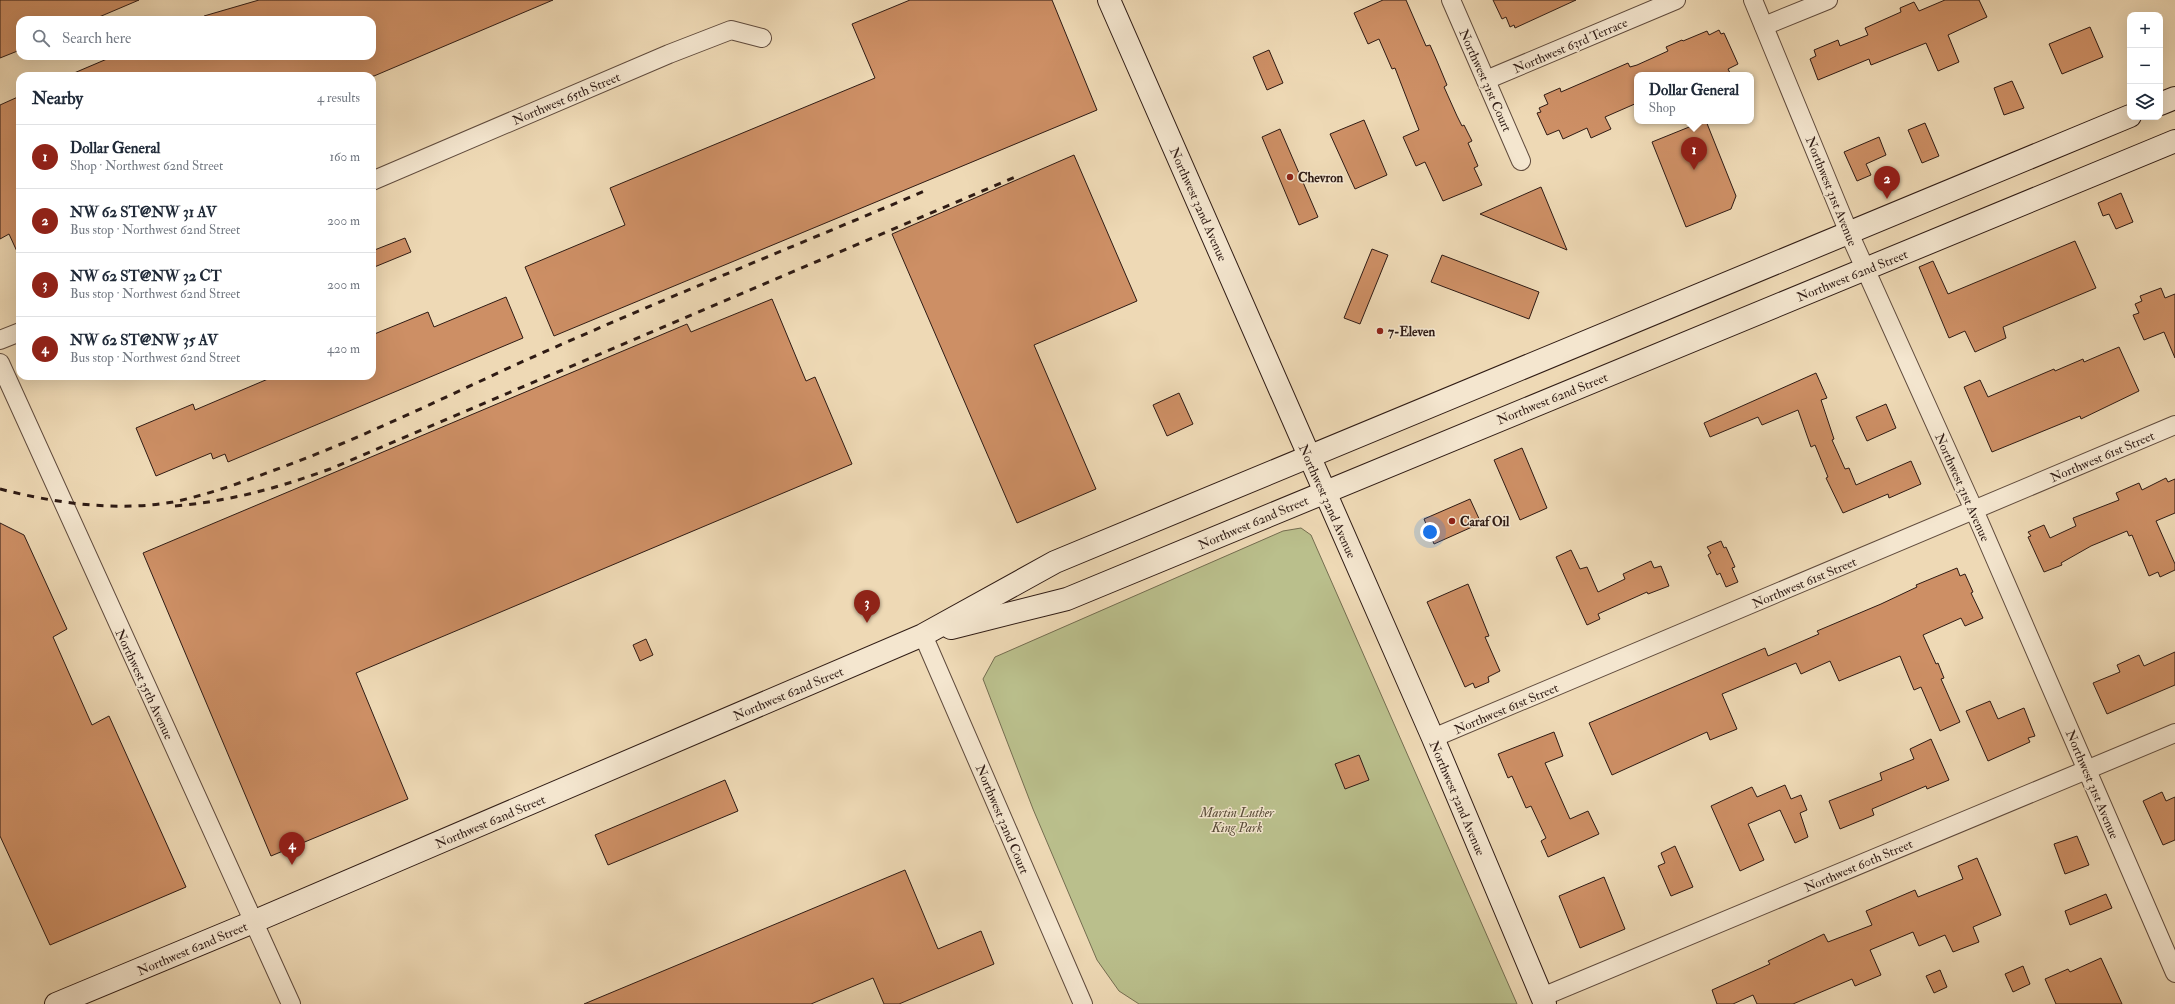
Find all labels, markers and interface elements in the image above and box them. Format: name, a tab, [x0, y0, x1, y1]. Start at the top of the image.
map controls	[2127, 12, 2163, 120]
button: +	[2127, 12, 2163, 48]
street label: Northwest 63rd Terrace	[1511, 14, 1630, 77]
search box	[16, 16, 376, 60]
icon: search	[30, 27, 52, 49]
street label: Northwest 31st Court	[1455, 27, 1515, 134]
text: Search here	[62, 29, 131, 48]
button: −	[2127, 48, 2163, 84]
street label: Northwest 65th Street	[510, 69, 623, 129]
popup	[1634, 72, 1754, 124]
text: Dollar General	[1649, 81, 1739, 100]
button: layers	[2127, 84, 2163, 120]
text: Nearby	[32, 88, 83, 109]
text: 4 results	[317, 90, 360, 106]
text: Shop	[1649, 100, 1676, 116]
street label: Northwest 31st Avenue	[1802, 134, 1861, 249]
pin: 1	[1681, 137, 1707, 170]
text: Dollar General	[70, 139, 160, 158]
street label: Northwest 32nd Avenue	[1166, 145, 1231, 264]
text: 1	[43, 149, 47, 165]
text: 160 m	[329, 149, 360, 165]
text: Shop · Northwest 62nd Street	[70, 158, 223, 174]
pin: 2	[1874, 166, 1900, 199]
place label: Chevron	[1298, 170, 1343, 186]
marker: Chevron	[1285, 172, 1295, 182]
text: NW 62 ST@NW 31 AV	[70, 203, 216, 222]
text: 2	[42, 213, 48, 229]
text: 200 m	[327, 213, 360, 229]
text: Bus stop · Northwest 62nd Street	[70, 222, 240, 238]
street label: Northwest 62nd Street	[1795, 246, 1910, 306]
text: NW 62 ST@NW 32 CT	[70, 267, 222, 286]
text: 3	[43, 277, 48, 293]
text: 200 m	[327, 277, 360, 293]
text: Bus stop · Northwest 62nd Street	[70, 286, 240, 302]
place label: 7-Eleven	[1388, 324, 1435, 340]
marker: 7-Eleven	[1375, 326, 1385, 336]
text: NW 62 ST@NW 35 AV	[70, 331, 218, 350]
text: 4	[41, 341, 49, 357]
text: 420 m	[327, 341, 360, 357]
text: Bus stop · Northwest 62nd Street	[70, 350, 240, 366]
street label: Northwest 62nd Street	[1495, 369, 1610, 429]
street label: Northwest 61st Street	[2048, 428, 2157, 486]
street label: Northwest 31st Avenue	[1931, 431, 1993, 545]
street label: Northwest 32nd Avenue	[1295, 442, 1360, 561]
street label: Northwest 62nd Street	[1196, 492, 1311, 553]
place label: Caraf Oil	[1460, 514, 1510, 530]
marker: Caraf Oil	[1447, 516, 1457, 526]
your location	[1420, 522, 1440, 542]
street label: Northwest 61st Street	[1750, 554, 1859, 612]
pin: 3	[854, 590, 880, 623]
street label: Northwest 35th Avenue	[111, 627, 177, 743]
street label: Northwest 62nd Street	[731, 663, 846, 724]
street label: Northwest 61st Street	[1452, 680, 1561, 738]
street label: Northwest 31st Avenue	[2062, 728, 2122, 842]
street label: Northwest 32nd Avenue	[1426, 739, 1489, 859]
street label: Northwest 32nd Court	[972, 762, 1032, 876]
street label: Northwest 62nd Street	[433, 791, 548, 852]
park label: Martin Luther King Park	[1199, 805, 1275, 836]
pin: 4	[279, 832, 305, 865]
street label: Northwest 60th Street	[1802, 836, 1915, 896]
street label: Northwest 62nd Street	[135, 918, 250, 979]

